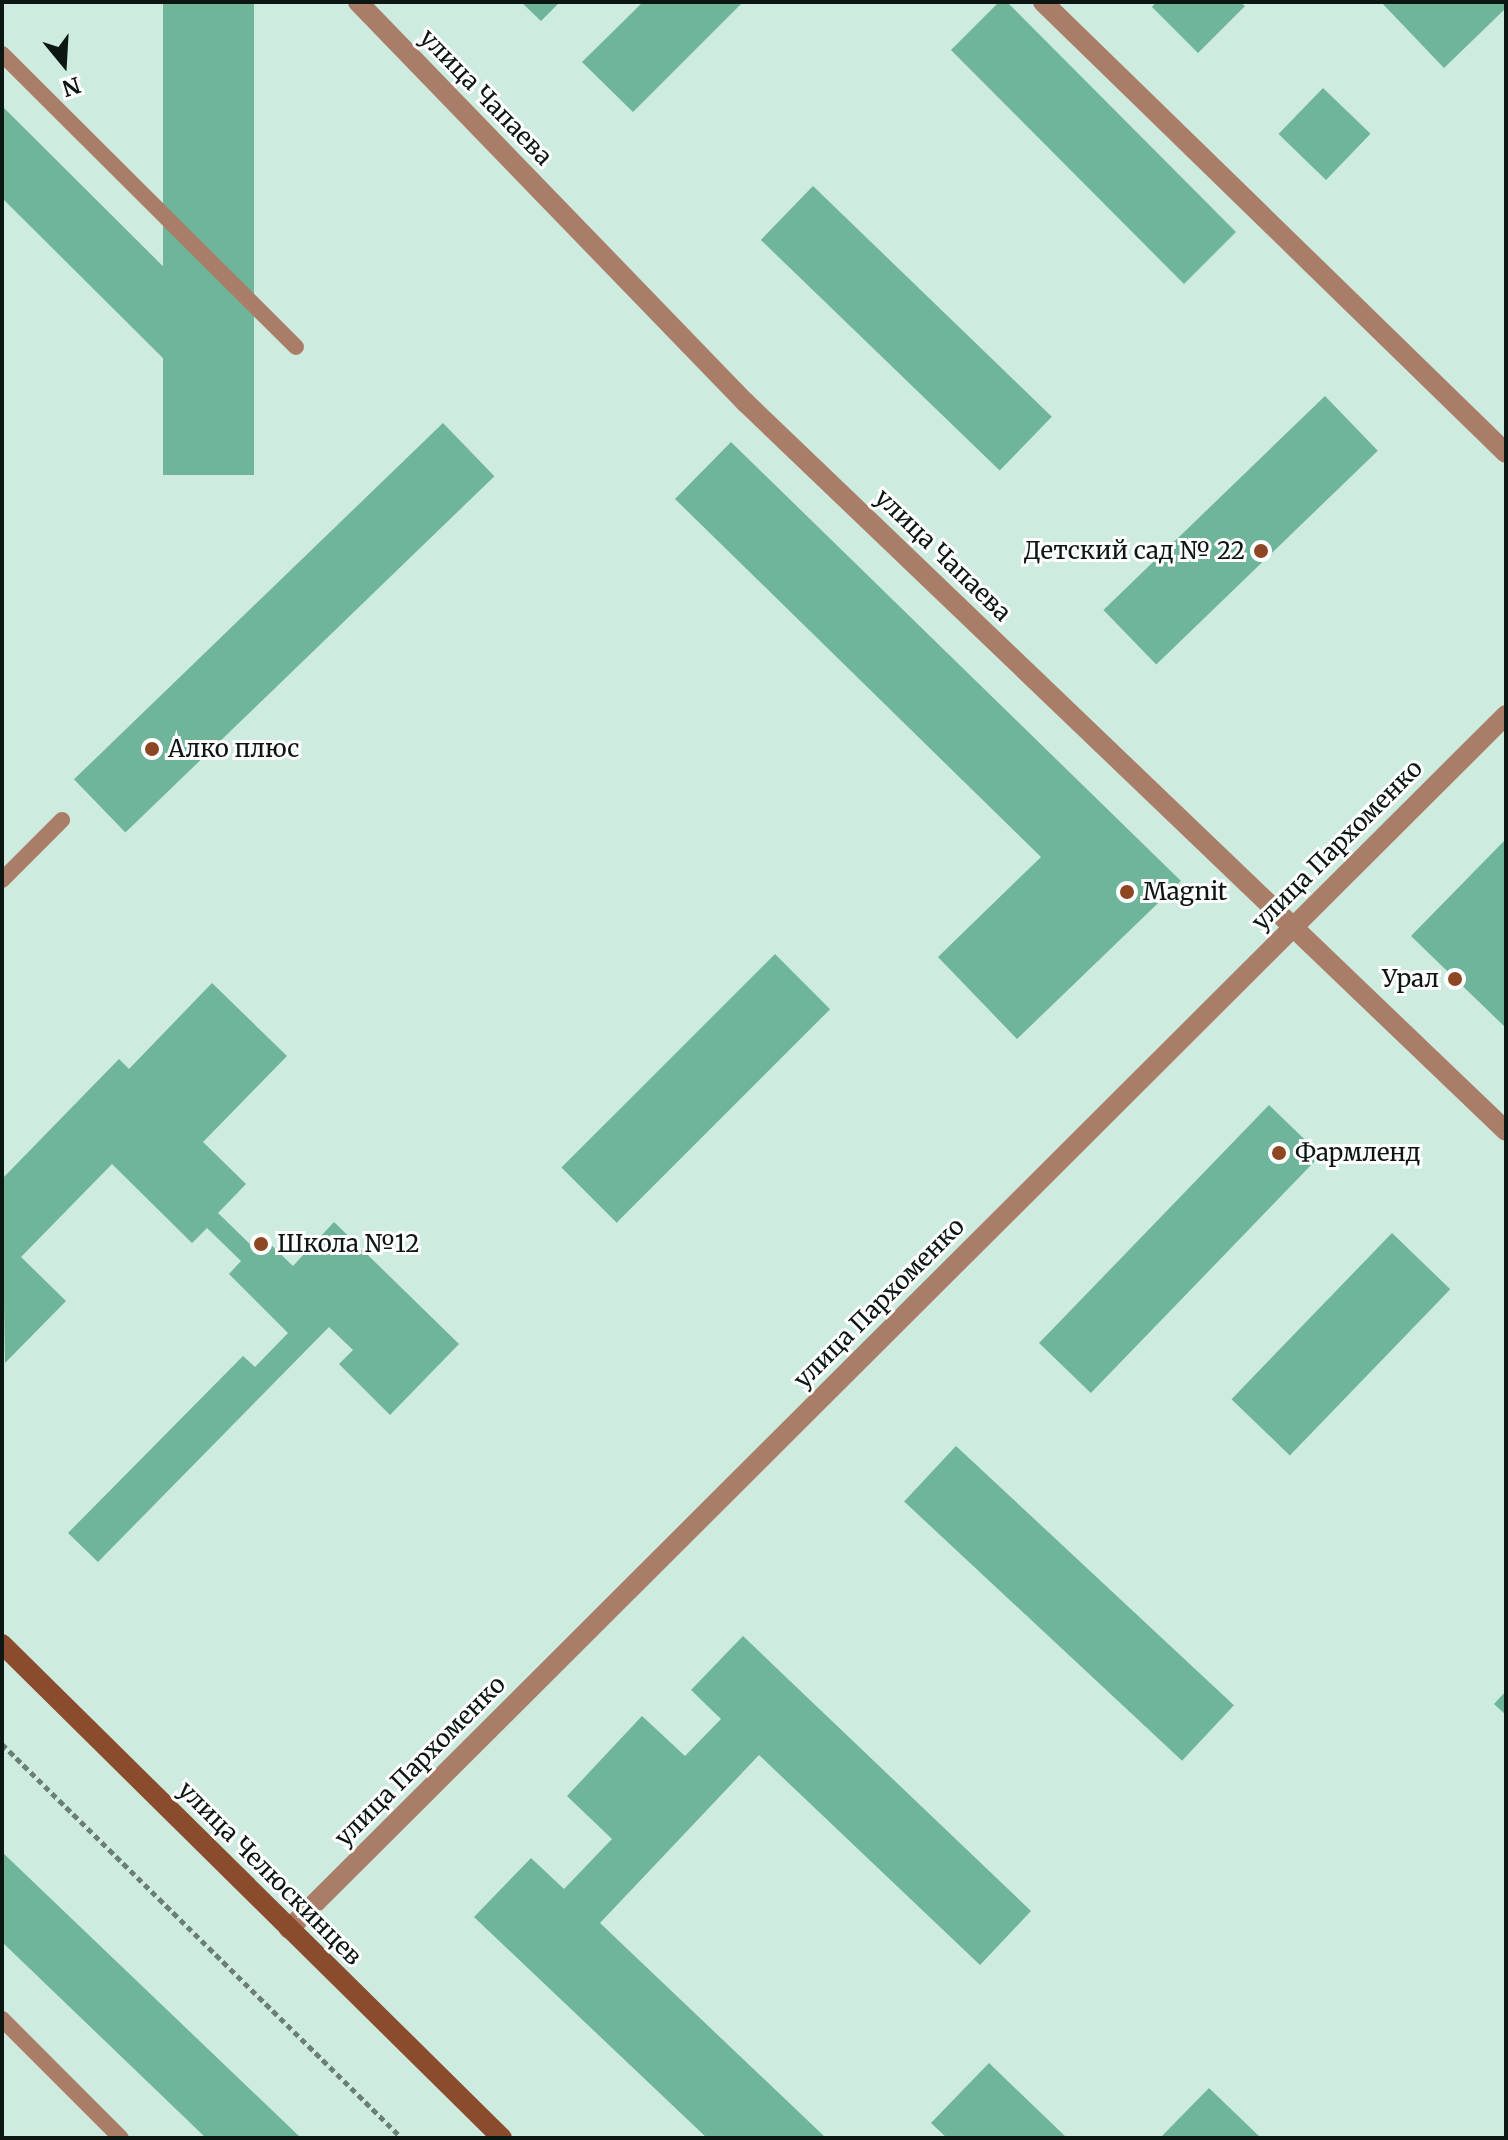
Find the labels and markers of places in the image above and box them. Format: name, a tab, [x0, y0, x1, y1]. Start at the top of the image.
place label: Детский сад № 22	[1024, 537, 1245, 565]
marker: Детский сад № 22	[1252, 542, 1270, 560]
place label: Алко плюс	[168, 735, 299, 763]
marker: Алко плюс	[143, 740, 161, 758]
place label: Magnit	[1143, 878, 1227, 906]
marker: Magnit	[1118, 883, 1136, 901]
place label: Урал	[1382, 965, 1439, 993]
marker: Урал	[1446, 970, 1464, 988]
place label: Фармленд	[1295, 1139, 1421, 1167]
marker: Фармленд	[1270, 1144, 1288, 1162]
place label: Школа №12	[277, 1230, 420, 1258]
marker: Школа №12	[252, 1235, 270, 1253]

